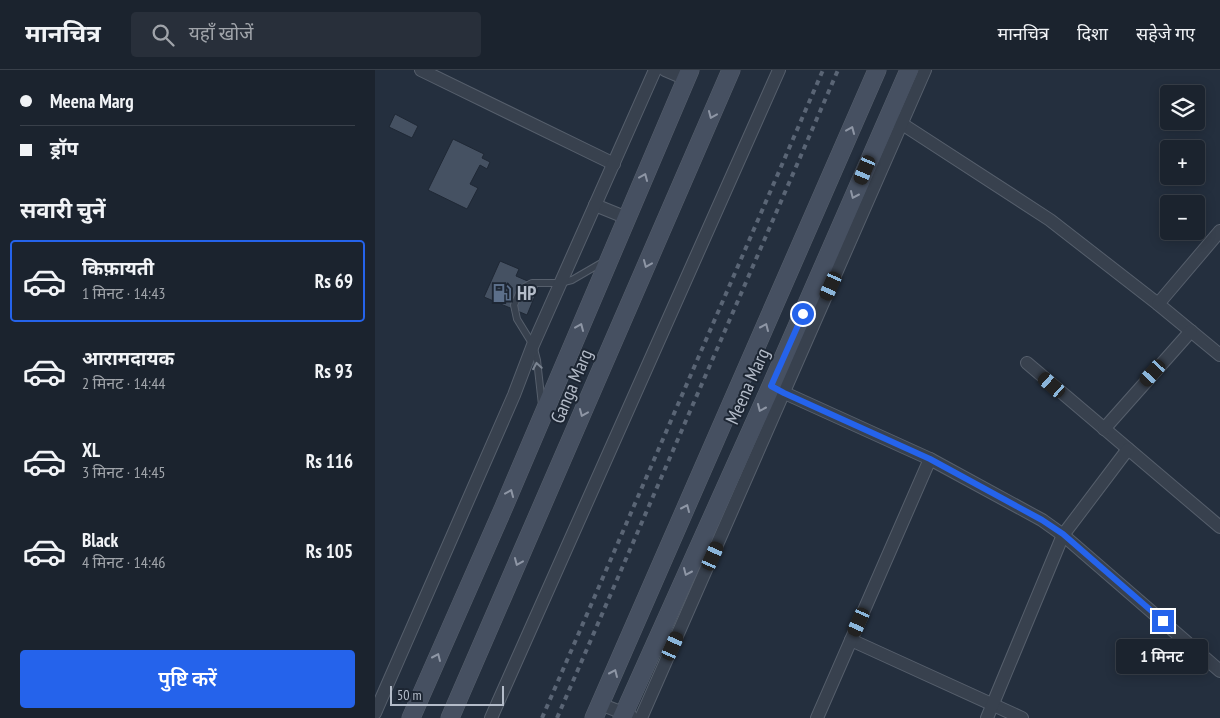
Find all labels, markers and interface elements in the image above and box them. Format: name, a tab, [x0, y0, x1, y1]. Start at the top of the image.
search box	[131, 12, 481, 57]
text: मानचित्र	[25, 18, 101, 49]
icon: search	[149, 21, 177, 49]
text: यहाँ खोजें	[189, 21, 253, 45]
text: मानचित्र	[997, 22, 1049, 45]
text: दिशा	[1077, 22, 1108, 45]
text: सहेजे गए	[1136, 22, 1195, 45]
map controls	[1160, 85, 1205, 240]
button: layers	[1160, 85, 1205, 130]
text: Meena Marg	[50, 89, 134, 113]
one-way arrow	[708, 110, 718, 119]
one-way arrow	[844, 126, 855, 135]
text: ड्रॉप	[50, 136, 78, 160]
button: +	[1160, 140, 1205, 185]
car	[852, 153, 877, 187]
one-way arrow	[638, 173, 648, 182]
one-way arrow	[850, 190, 861, 199]
button: −	[1160, 195, 1205, 240]
text: सवारी चुनें	[20, 196, 105, 224]
text: किफ़ायती	[82, 256, 154, 280]
icon: car	[22, 259, 67, 304]
one-way arrow	[643, 259, 654, 268]
text: Rs 69	[315, 269, 353, 293]
car	[818, 269, 843, 303]
place label: HP	[517, 281, 536, 305]
fuel station icon: HP	[491, 282, 513, 304]
text: 1 मिनट · 14:43	[82, 283, 166, 303]
route start	[792, 303, 814, 325]
one-way arrow	[574, 323, 585, 332]
one-way arrow	[758, 323, 769, 332]
street label: Meena Marg	[720, 344, 774, 428]
street label: Ganga Marg	[545, 345, 597, 427]
text: आरामदायक	[82, 346, 174, 370]
icon: car	[22, 349, 67, 394]
car	[1137, 357, 1168, 389]
text: Rs 93	[315, 359, 353, 383]
one-way arrow	[533, 361, 543, 370]
car	[1035, 369, 1068, 401]
text: 2 मिनट · 14:44	[82, 373, 166, 393]
one-way arrow	[757, 403, 768, 412]
one-way arrow	[578, 408, 589, 417]
text: XL	[82, 438, 100, 462]
icon: car	[22, 439, 67, 484]
text: Rs 116	[306, 449, 353, 473]
text: 3 मिनट · 14:45	[82, 462, 166, 482]
one-way arrow	[504, 489, 514, 498]
one-way arrow	[679, 504, 690, 513]
text: Black	[82, 528, 118, 552]
icon: car	[22, 529, 67, 574]
text: Rs 105	[306, 539, 353, 563]
car	[700, 539, 725, 573]
text: 4 मिनट · 14:46	[82, 552, 166, 572]
one-way arrow	[513, 557, 524, 566]
one-way arrow	[683, 567, 694, 576]
car	[846, 605, 871, 639]
route end	[1152, 610, 1174, 632]
car	[660, 629, 685, 663]
callout: 1 मिनट	[1117, 638, 1209, 674]
text: 1 मिनट	[1140, 646, 1184, 666]
button: पुष्टि करें	[20, 650, 355, 708]
one-way arrow	[431, 653, 442, 662]
one-way arrow	[607, 669, 618, 678]
scale bar	[390, 683, 504, 706]
text: 50 m	[397, 686, 422, 704]

